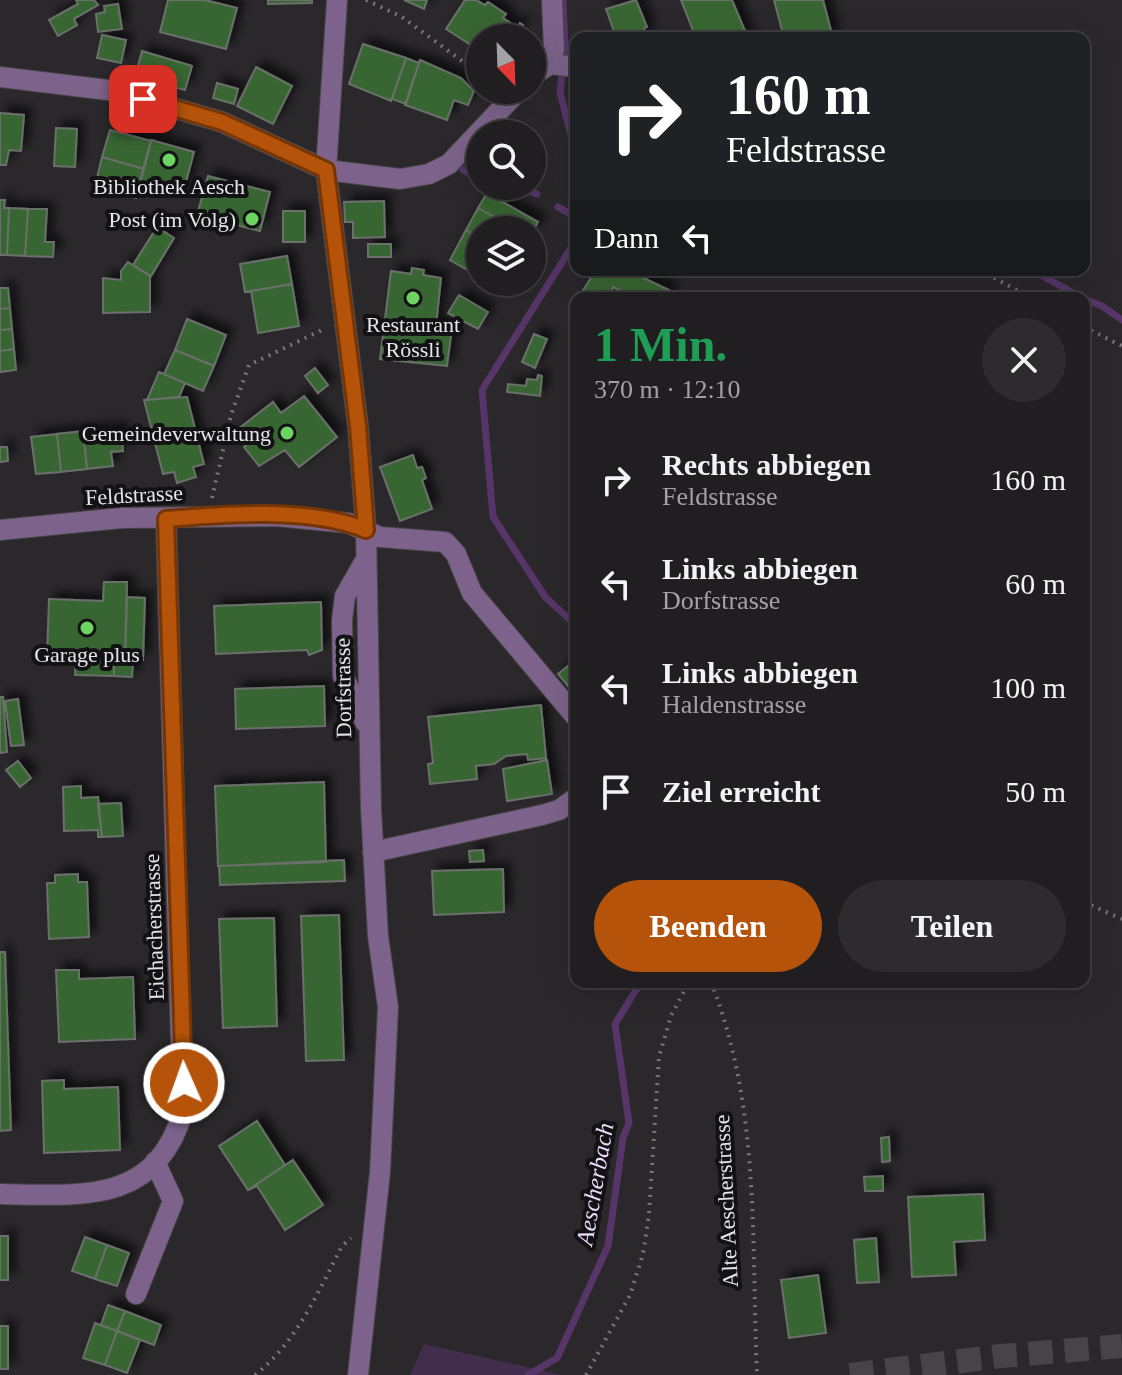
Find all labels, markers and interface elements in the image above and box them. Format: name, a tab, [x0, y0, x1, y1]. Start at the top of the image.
north arrow	[466, 24, 546, 104]
map controls	[466, 24, 546, 296]
icon: right	[594, 64, 698, 168]
text: 160 m	[726, 64, 871, 126]
pin	[109, 65, 177, 133]
icon: arrive	[121, 77, 165, 121]
button: search	[466, 120, 546, 200]
text: Feldstrasse	[726, 130, 886, 170]
marker: Bibliothek Aesch	[160, 151, 178, 169]
place label: Bibliothek Aesch	[93, 174, 245, 199]
place label: Post (im Volg)	[108, 207, 236, 232]
marker: Post (im Volg)	[243, 210, 261, 228]
button: layers	[466, 216, 546, 296]
icon: left	[675, 216, 719, 260]
text: Dann	[594, 221, 659, 254]
marker: Restaurant Rössli	[404, 289, 422, 307]
place label: Restaurant Rössli	[366, 312, 460, 362]
text: 1 Min.	[594, 318, 727, 371]
button: close	[982, 318, 1066, 402]
text: 370 m · 12:10	[594, 375, 741, 404]
place label: Gemeindeverwaltung	[82, 421, 271, 446]
marker: Gemeindeverwaltung	[278, 424, 296, 442]
text: Rechts abbiegen	[662, 448, 871, 481]
icon: right	[594, 458, 638, 502]
text: 160 m	[990, 463, 1066, 496]
street label: Feldstrasse	[85, 480, 183, 510]
text: Feldstrasse	[662, 482, 778, 511]
text: Links abbiegen	[662, 552, 858, 585]
icon: left	[594, 562, 638, 606]
text: 60 m	[1005, 567, 1066, 600]
text: Dorfstrasse	[662, 586, 780, 615]
marker: Garage plus	[78, 619, 96, 637]
street label: Dorfstrasse	[330, 638, 356, 738]
place label: Garage plus	[34, 642, 140, 667]
text: Links abbiegen	[662, 656, 858, 689]
icon: left	[594, 666, 638, 710]
text: 100 m	[990, 671, 1066, 704]
text: Haldenstrasse	[662, 690, 806, 719]
icon: arrive	[594, 770, 638, 814]
text: Ziel erreicht	[662, 775, 821, 808]
text: 50 m	[1005, 775, 1066, 808]
street label: Eichacherstrasse	[139, 853, 169, 1001]
button: Beenden	[594, 880, 822, 972]
button: Teilen	[838, 880, 1066, 972]
position arrow	[142, 1041, 226, 1125]
street label: Alte Aescherstrasse	[709, 1114, 743, 1288]
water label: Aescherbach	[571, 1121, 619, 1249]

